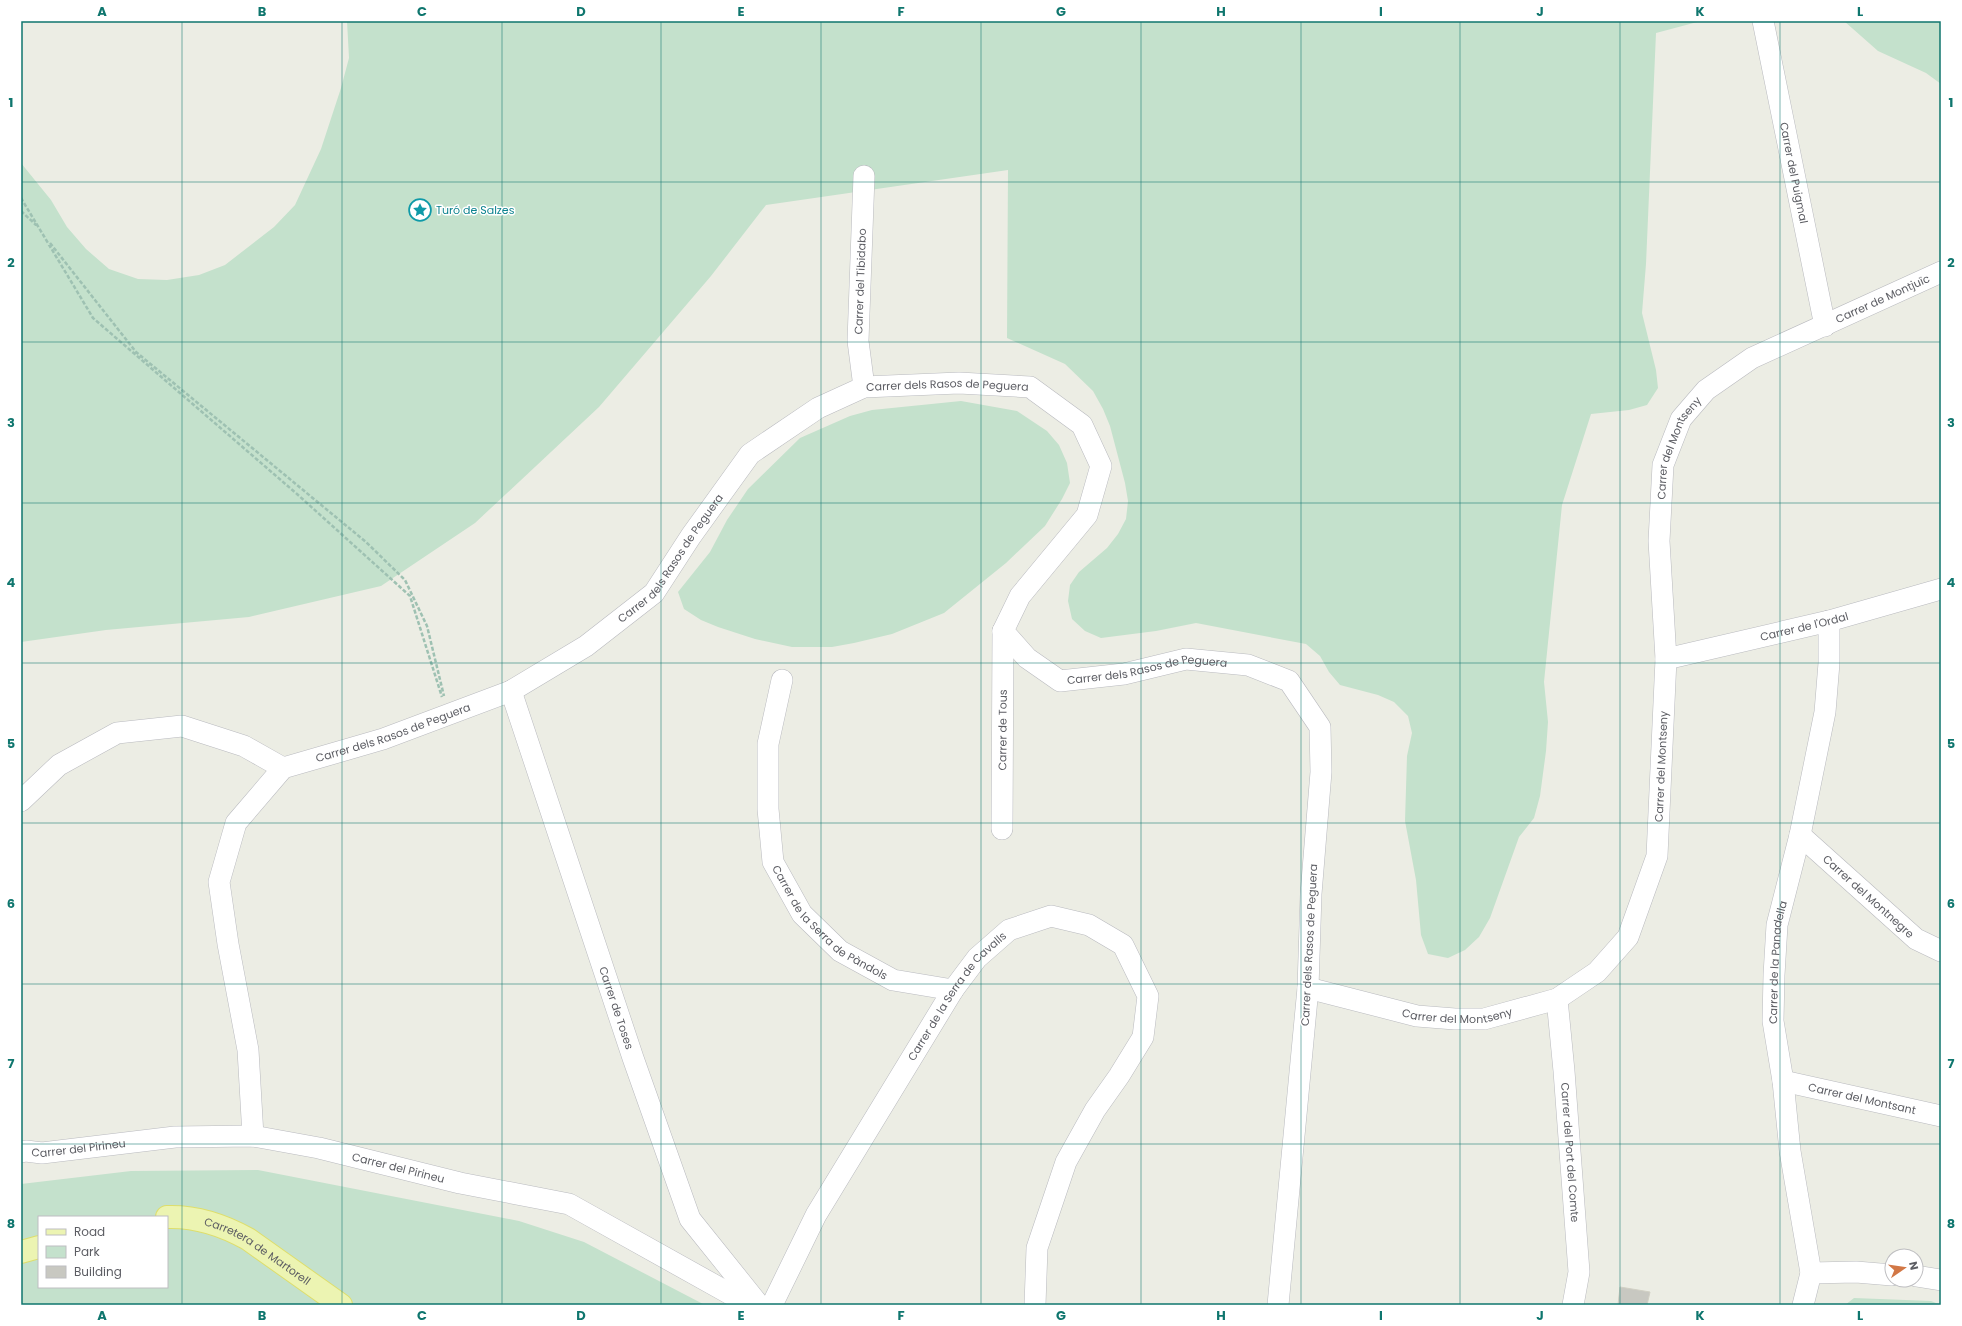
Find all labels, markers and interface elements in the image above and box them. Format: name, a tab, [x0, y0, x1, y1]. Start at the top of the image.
text: A	[97, 2, 107, 21]
text: B	[258, 2, 267, 21]
text: C	[417, 2, 427, 21]
text: D	[576, 2, 586, 21]
text: E	[737, 2, 745, 21]
text: F	[897, 2, 905, 21]
text: G	[1056, 2, 1066, 21]
text: H	[1216, 2, 1226, 21]
text: I	[1379, 2, 1383, 21]
text: J	[1536, 2, 1544, 21]
text: K	[1695, 2, 1705, 21]
text: L	[1857, 2, 1863, 21]
text: 1	[9, 93, 13, 112]
text: 1	[1949, 93, 1953, 112]
street label: Carrer del Puigmal	[1776, 121, 1812, 225]
place icon: Turó de Salzes	[407, 197, 433, 223]
place label: Turó de Salzes	[436, 202, 515, 218]
street label: Carrer del Tibidabo	[850, 228, 870, 335]
text: 2	[7, 253, 15, 272]
text: 2	[1947, 253, 1955, 272]
street label: Carrer de Montjuïc	[1833, 270, 1933, 327]
street label: Carrer dels Rasos de Peguera	[866, 375, 1029, 395]
street label: Carrer del Montseny	[1653, 392, 1705, 500]
text: 3	[7, 413, 15, 432]
text: 3	[1947, 413, 1955, 432]
street label: Carrer dels Rasos de Peguera	[614, 490, 727, 626]
text: 4	[7, 573, 16, 592]
text: 4	[1947, 573, 1956, 592]
street label: Carrer de l'Ordal	[1759, 608, 1850, 645]
street label: Carrer dels Rasos de Peguera	[1066, 651, 1228, 688]
street label: Carrer de Tous	[994, 689, 1011, 771]
street label: Carrer dels Rasos de Peguera	[314, 699, 473, 766]
street label: Carrer del Montseny	[1651, 710, 1672, 822]
text: 5	[7, 734, 15, 753]
text: 5	[1947, 734, 1955, 753]
street label: Carrer del Montnegre	[1819, 851, 1918, 942]
street label: Carrer de la Serra de Pàndols	[768, 862, 891, 984]
street label: Carrer dels Rasos de Peguera	[1297, 863, 1321, 1027]
text: 6	[7, 894, 15, 913]
text: 6	[1947, 894, 1955, 913]
street label: Carrer de la Panadella	[1765, 899, 1791, 1024]
street label: Carrer de la Serra de Cavalls	[904, 928, 1010, 1064]
street label: Carrer de Toses	[595, 964, 638, 1052]
street label: Carrer del Montseny	[1400, 1003, 1515, 1027]
text: 7	[8, 1054, 15, 1073]
text: 7	[1948, 1054, 1955, 1073]
street label: Carrer del Montsant	[1807, 1079, 1917, 1118]
street label: Carrer del Port del Comte	[1557, 1082, 1583, 1223]
street label: Carrer del Pirineu	[30, 1135, 127, 1161]
street label: Carrer del Pirineu	[350, 1149, 446, 1187]
street label: Carretera de Martorell	[202, 1213, 314, 1289]
text: 8	[7, 1214, 15, 1233]
text: 8	[1947, 1214, 1955, 1233]
legend	[38, 1216, 168, 1288]
text: Road	[74, 1223, 105, 1240]
text: Park	[74, 1243, 101, 1260]
north arrow	[1884, 1248, 1924, 1288]
text: N	[1905, 1260, 1922, 1272]
text: Building	[74, 1263, 122, 1280]
text: A	[97, 1306, 107, 1325]
text: B	[258, 1306, 267, 1325]
text: C	[417, 1306, 427, 1325]
text: D	[576, 1306, 586, 1325]
text: E	[737, 1306, 745, 1325]
text: F	[897, 1306, 905, 1325]
text: G	[1056, 1306, 1066, 1325]
text: H	[1216, 1306, 1226, 1325]
text: I	[1379, 1306, 1383, 1325]
text: J	[1536, 1306, 1544, 1325]
text: K	[1695, 1306, 1705, 1325]
text: L	[1857, 1306, 1863, 1325]

